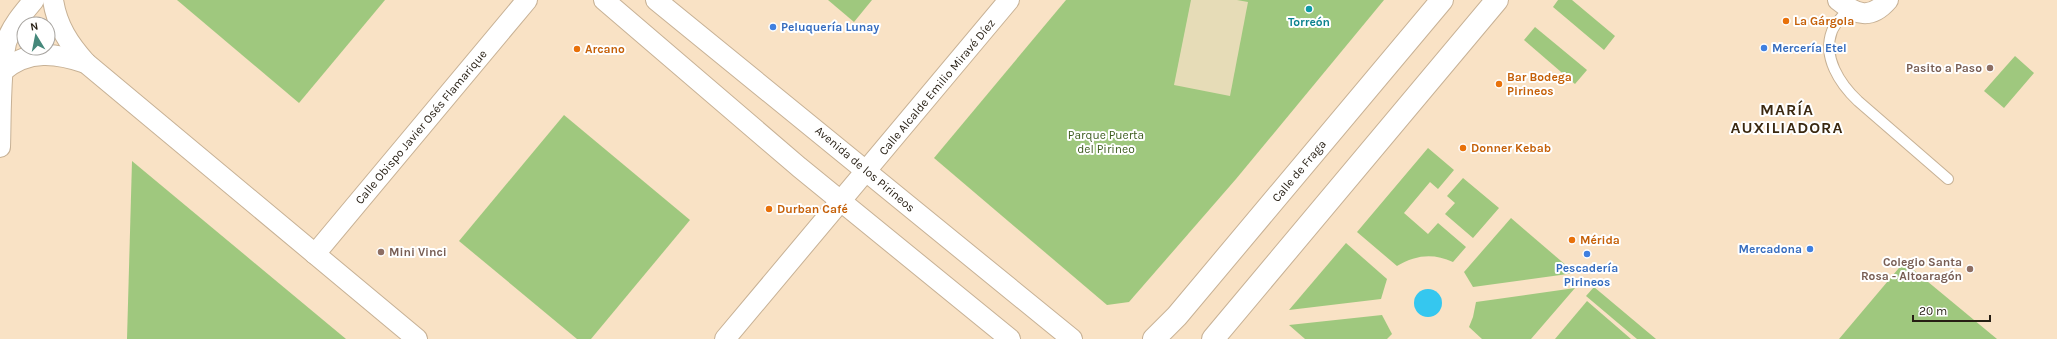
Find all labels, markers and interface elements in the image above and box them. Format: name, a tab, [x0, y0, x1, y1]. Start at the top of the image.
marker: Torreón	[1304, 4, 1314, 14]
place label: La Gárgola	[1794, 14, 1854, 28]
place label: Torreón	[1288, 15, 1330, 29]
north arrow	[16, 16, 56, 56]
street label: Calle Alcalde Emilio Miravé Díez	[876, 16, 998, 158]
marker: La Gárgola	[1781, 16, 1791, 26]
text: N	[29, 20, 39, 34]
place label: Peluquería Lunay	[781, 20, 879, 34]
marker: Peluquería Lunay	[768, 22, 778, 32]
place label: Mercería Etel	[1772, 41, 1847, 55]
place label: Arcano	[585, 42, 625, 56]
marker: Mercería Etel	[1759, 43, 1769, 53]
marker: Arcano	[572, 44, 582, 54]
street label: Calle Obispo Javier Osés Flamarique	[352, 47, 490, 207]
place label: Pasito a Paso	[1906, 61, 1982, 75]
marker: Pasito a Paso	[1985, 63, 1995, 73]
place label: Bar Bodega Pirineos	[1507, 70, 1572, 98]
marker: Bar Bodega Pirineos	[1494, 79, 1504, 89]
district label: MARÍA AUXILIADORA	[1731, 100, 1843, 137]
street label: Avenida de los Pirineos	[812, 123, 918, 215]
park label: Parque Puerta del Pirineo	[1068, 128, 1144, 156]
street label: Calle de Fraga	[1269, 137, 1329, 205]
place label: Donner Kebab	[1471, 141, 1551, 155]
marker: Donner Kebab	[1458, 143, 1468, 153]
place label: Durban Café	[777, 202, 848, 216]
marker: Durban Café	[764, 204, 774, 214]
place label: Mérida	[1580, 233, 1620, 247]
marker: Mérida	[1567, 235, 1577, 245]
place label: Mercadona	[1738, 242, 1802, 256]
marker: Mercadona	[1805, 244, 1815, 254]
place label: Mini Vinci	[389, 245, 447, 259]
marker: Mini Vinci	[376, 247, 386, 257]
marker: Pescadería Pirineos	[1582, 249, 1592, 259]
place label: Colegio Santa Rosa - Altoaragón	[1861, 255, 1962, 283]
place label: Pescadería Pirineos	[1556, 261, 1618, 289]
marker: Colegio Santa Rosa - Altoaragón	[1965, 264, 1975, 274]
scale bar	[1913, 297, 1990, 323]
text: 20 m	[1919, 304, 1947, 318]

